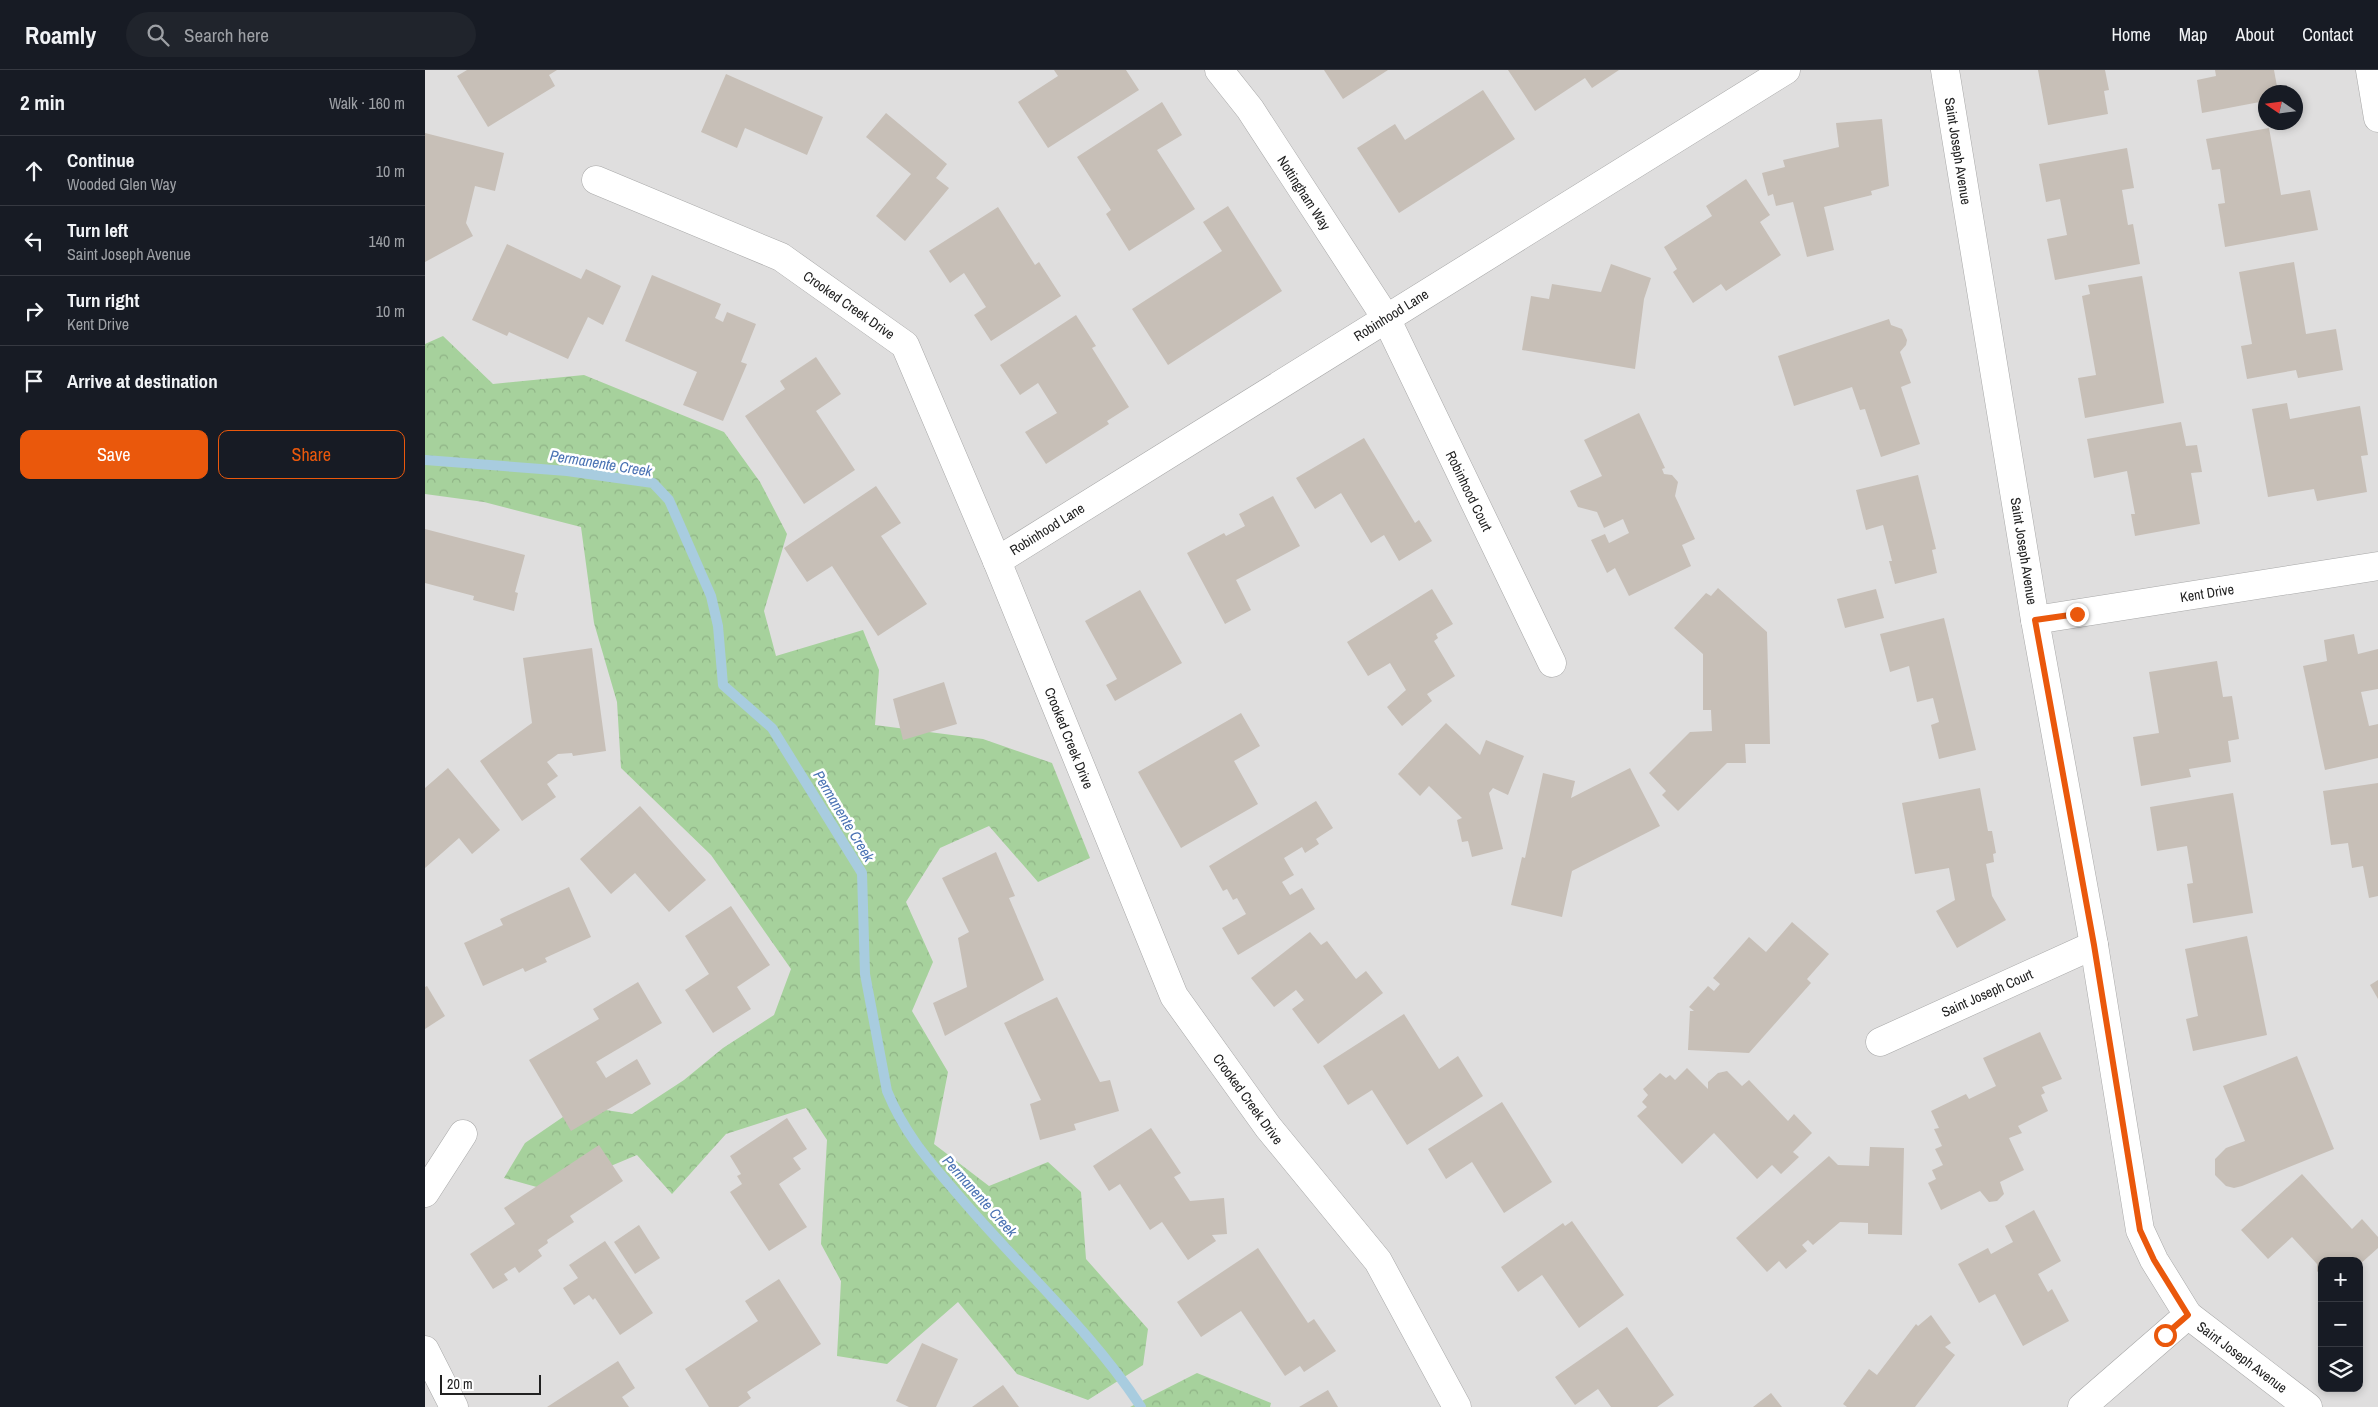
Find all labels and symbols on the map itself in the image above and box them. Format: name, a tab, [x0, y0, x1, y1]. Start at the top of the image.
north arrow	[2258, 85, 2303, 130]
street label: Saint Joseph Avenue	[1941, 96, 1975, 206]
street label: Nottingham Way	[1273, 152, 1335, 234]
street label: Crooked Creek Drive	[800, 267, 898, 343]
street label: Robinhood Lane	[1350, 285, 1432, 345]
water label: Permanente Creek	[548, 445, 654, 482]
street label: Robinhood Court	[1442, 448, 1496, 534]
street label: Saint Joseph Avenue	[2007, 496, 2041, 606]
street label: Robinhood Lane	[1006, 499, 1088, 559]
street label: Kent Drive	[2179, 580, 2235, 606]
route end	[2066, 603, 2089, 626]
street label: Crooked Creek Drive	[1040, 685, 1098, 791]
water label: Permanente Creek	[808, 766, 880, 866]
street label: Saint Joseph Court	[1938, 965, 2036, 1021]
street label: Crooked Creek Drive	[1209, 1050, 1287, 1148]
water label: Permanente Creek	[938, 1151, 1023, 1242]
street label: Saint Joseph Avenue	[2193, 1317, 2291, 1397]
route start	[2154, 1324, 2177, 1347]
scale bar	[440, 1372, 541, 1395]

